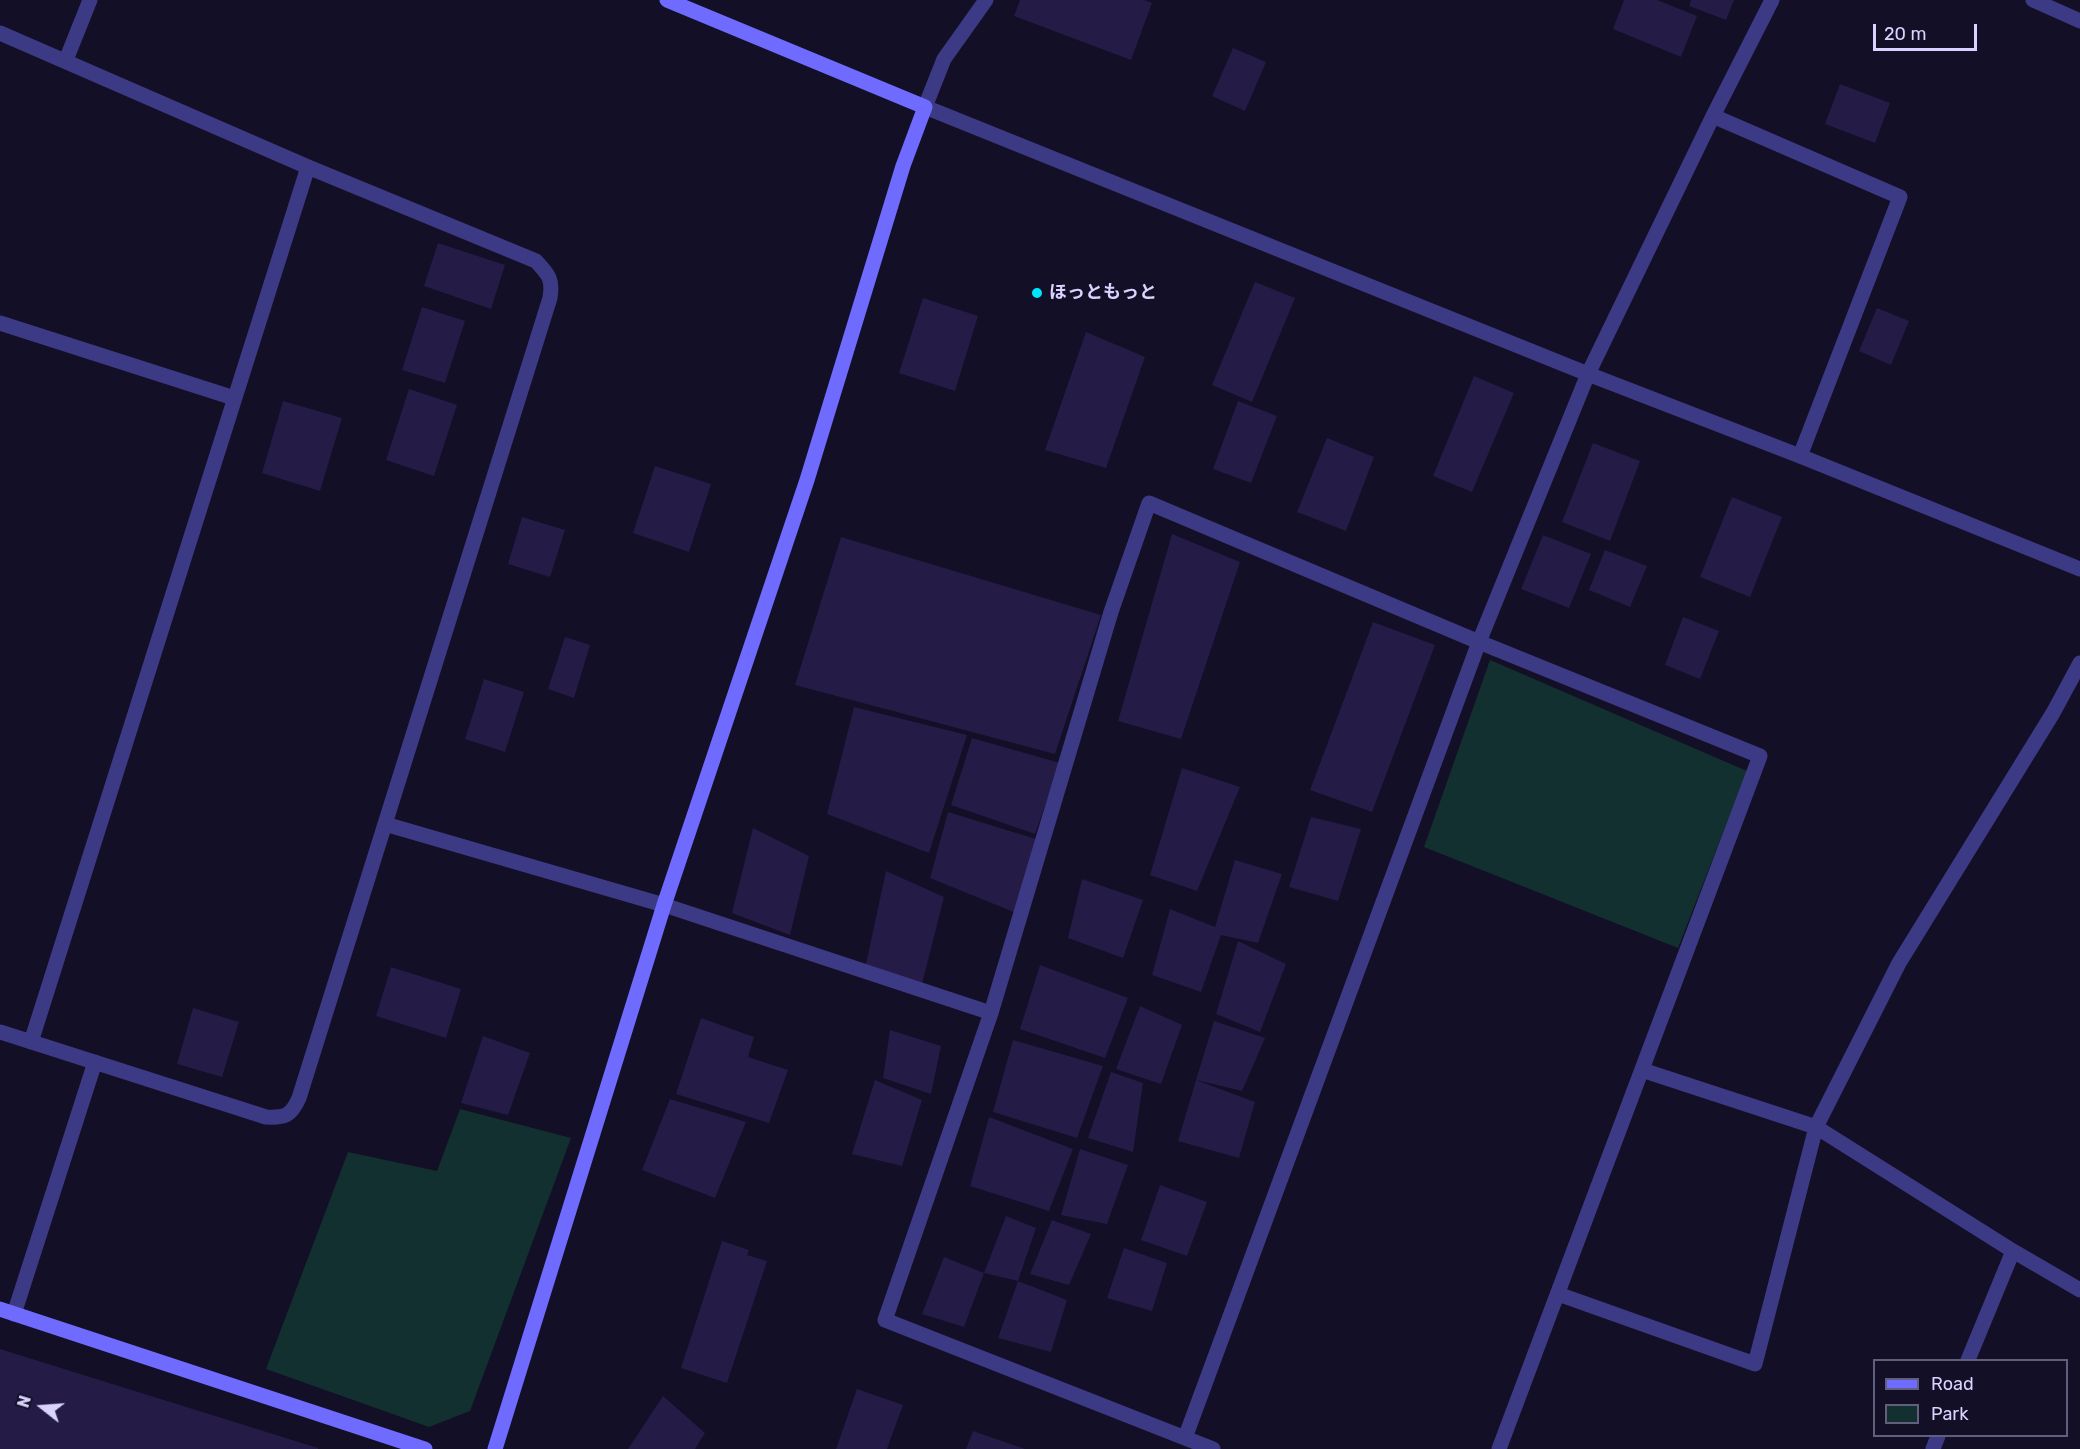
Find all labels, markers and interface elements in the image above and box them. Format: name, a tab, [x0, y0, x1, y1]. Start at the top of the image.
scale bar	[1876, 12, 1980, 50]
text: 20 m	[1884, 23, 1926, 45]
place label: ほっともっと	[1049, 282, 1157, 304]
marker: ほっともっと	[1030, 286, 1044, 300]
legend	[1873, 1359, 2068, 1437]
text: Road	[1931, 1373, 1974, 1395]
north arrow	[12, 1377, 72, 1437]
text: N	[14, 1393, 35, 1410]
text: Park	[1931, 1403, 1968, 1425]

